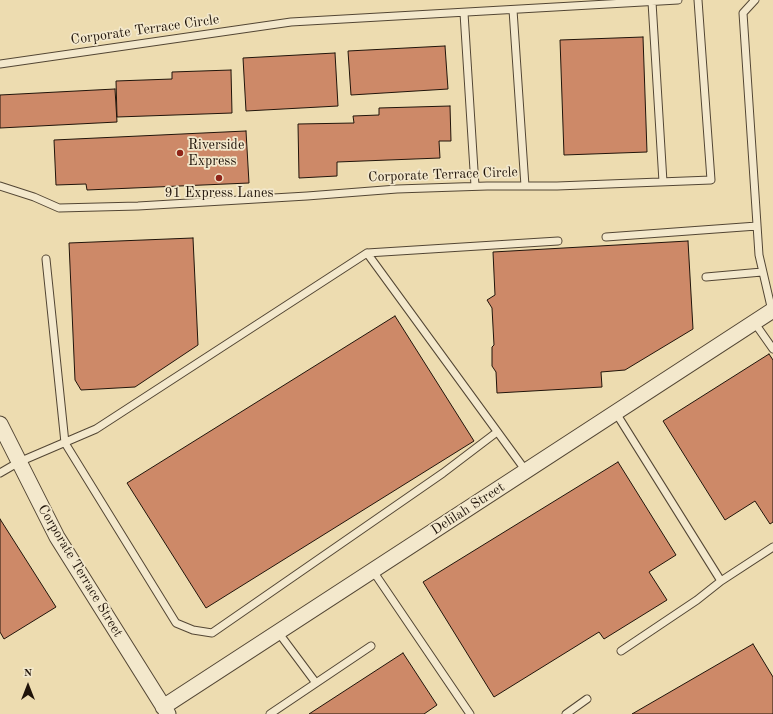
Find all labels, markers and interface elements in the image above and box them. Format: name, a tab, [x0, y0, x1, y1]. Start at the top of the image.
street label: Corporate Terrace Circle	[70, 11, 220, 49]
place label: Riverside Express	[188, 137, 244, 170]
marker: Riverside Express	[175, 148, 185, 158]
street label: Corporate Terrace Circle	[368, 164, 518, 186]
marker: 91 Express Lanes	[214, 173, 224, 183]
place label: 91 Express Lanes	[165, 185, 273, 201]
street label: Delilah Street	[428, 479, 508, 539]
street label: Corporate Terrace Street	[34, 502, 126, 640]
north arrow	[8, 666, 48, 706]
text: N	[24, 668, 32, 679]

